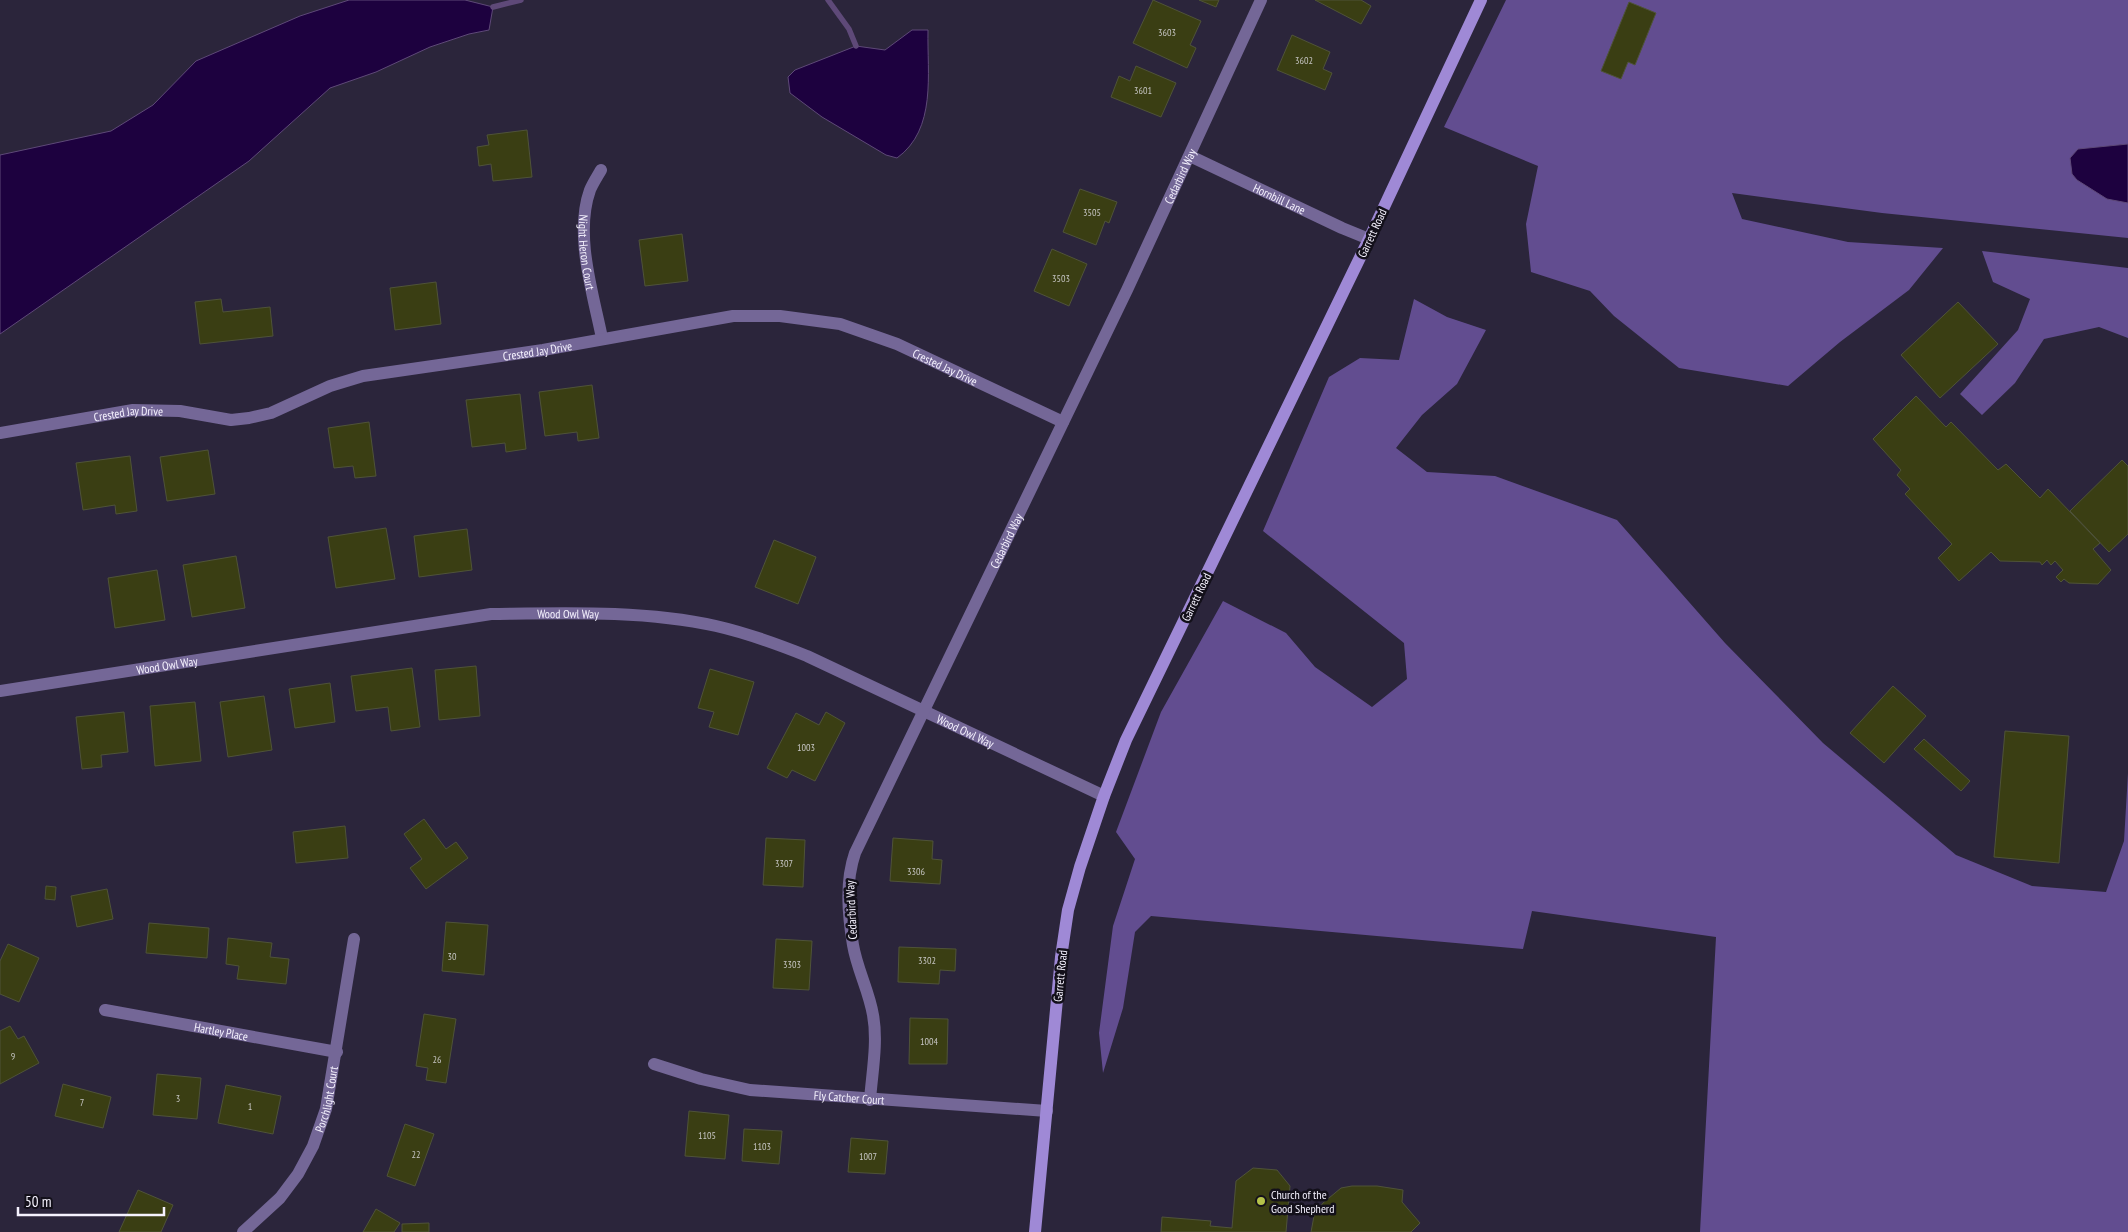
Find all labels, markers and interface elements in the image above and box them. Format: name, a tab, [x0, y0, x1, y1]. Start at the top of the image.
house number: 3603	[1158, 26, 1176, 39]
house number: 3602	[1295, 54, 1313, 67]
house number: 3601	[1134, 84, 1152, 97]
street label: Cedarbird Way	[1160, 146, 1199, 206]
street label: Hornbill Lane	[1251, 180, 1308, 217]
house number: 3505	[1083, 206, 1101, 219]
street label: Garrett Road	[1354, 206, 1390, 260]
street label: Night Heron Court	[576, 214, 599, 292]
house number: 3503	[1052, 272, 1070, 285]
street label: Crested Jay Drive	[502, 337, 573, 363]
street label: Crested Jay Drive	[910, 345, 980, 388]
street label: Crested Jay Drive	[92, 402, 163, 424]
street label: Cedarbird Way	[986, 510, 1026, 571]
street label: Garrett Road	[1178, 570, 1214, 624]
street label: Wood Owl Way	[537, 606, 599, 621]
street label: Wood Owl Way	[135, 653, 199, 677]
street label: Wood Owl Way	[934, 711, 997, 751]
house number: 1003	[797, 741, 815, 754]
house number: 3307	[775, 857, 793, 870]
house number: 3306	[907, 865, 926, 878]
street label: Cedarbird Way	[842, 880, 860, 940]
street label: Garrett Road	[1050, 949, 1070, 1003]
house number: 30	[448, 950, 457, 963]
house number: 3302	[918, 954, 936, 967]
house number: 3303	[783, 958, 801, 971]
street label: Hartley Place	[193, 1019, 249, 1043]
house number: 1004	[920, 1035, 939, 1048]
house number: 9	[11, 1050, 15, 1063]
house number: 26	[433, 1053, 442, 1066]
street label: Porchlight Court	[311, 1064, 341, 1134]
street label: Fly Catcher Court	[813, 1087, 886, 1107]
house number: 3	[176, 1092, 180, 1105]
house number: 7	[80, 1096, 84, 1109]
house number: 1	[248, 1100, 252, 1113]
house number: 1105	[698, 1129, 716, 1142]
house number: 1103	[753, 1140, 771, 1153]
house number: 22	[412, 1148, 421, 1161]
house number: 1007	[859, 1150, 877, 1163]
scale bar	[18, 1184, 164, 1216]
place label: Church of the Good Shepherd	[1271, 1187, 1334, 1216]
text: 50 m	[25, 1192, 51, 1211]
marker: Church of the Good Shepherd	[1255, 1195, 1267, 1207]

